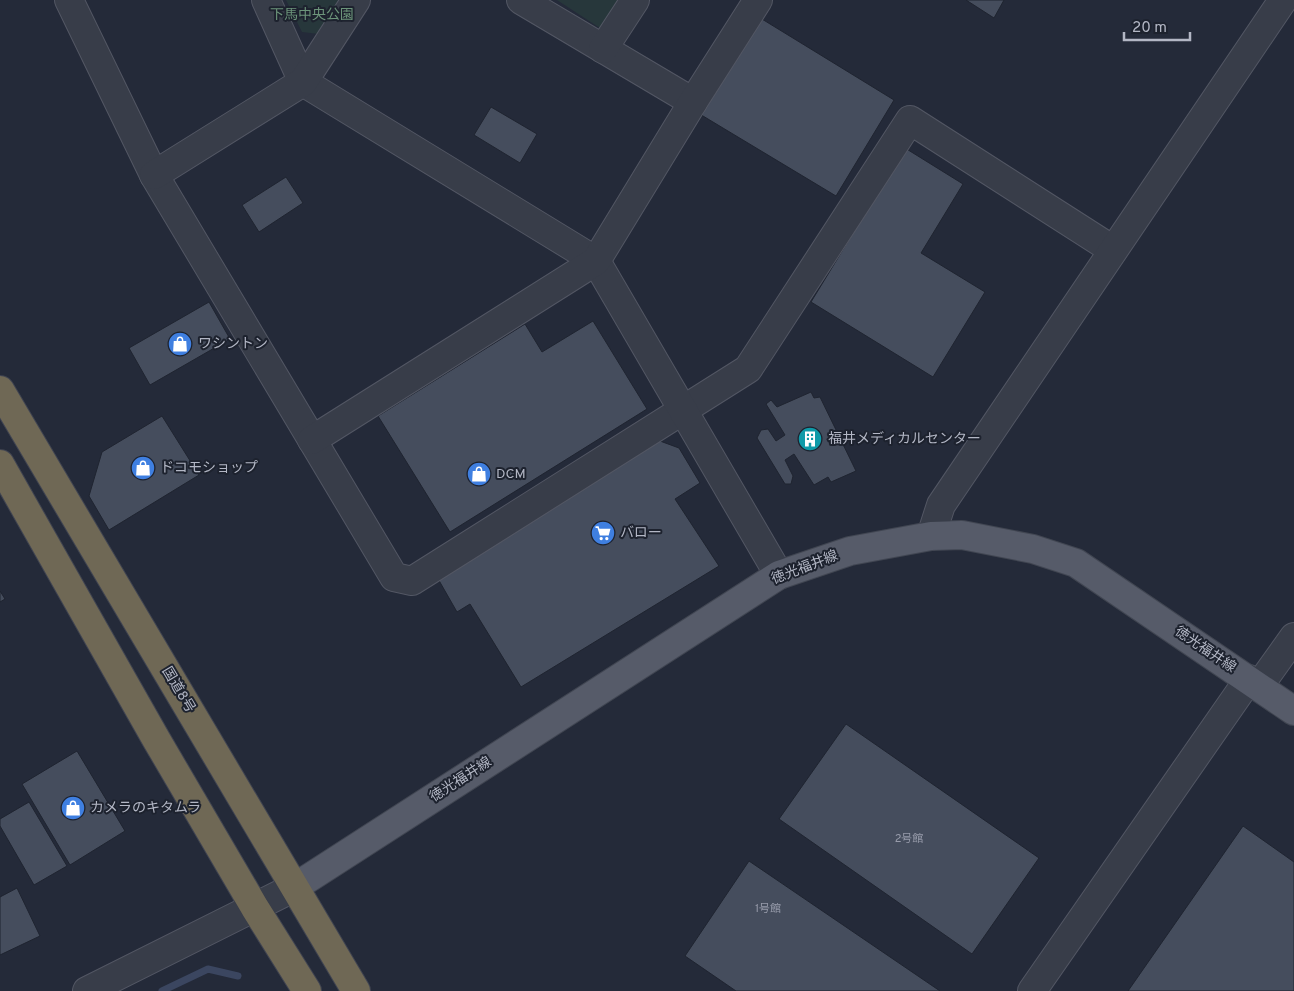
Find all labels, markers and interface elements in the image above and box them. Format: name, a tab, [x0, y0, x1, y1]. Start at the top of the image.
park label: 下馬中央公園	[270, 7, 354, 24]
scale bar	[1124, 10, 1190, 42]
text: 20 m	[1132, 19, 1167, 38]
shop icon: ワシントン	[167, 331, 193, 357]
place label: ワシントン	[198, 336, 268, 353]
building icon: 福井メディカルセンター	[797, 426, 823, 452]
place label: 福井メディカルセンター	[828, 430, 981, 448]
shop icon: ドコモショップ	[130, 455, 156, 481]
place label: ドコモショップ	[160, 460, 258, 477]
shop icon: DCM	[466, 461, 492, 487]
place label: DCM	[496, 466, 526, 483]
supermarket icon: バロー	[590, 520, 616, 546]
place label: バロー	[620, 525, 662, 542]
street label: 徳光福井線	[769, 547, 841, 588]
street label: 徳光福井線	[1171, 623, 1239, 677]
street label: 国道8号	[158, 664, 198, 716]
street label: 徳光福井線	[426, 753, 495, 806]
shop icon: カメラのキタムラ	[60, 795, 86, 821]
place label: カメラのキタムラ	[90, 800, 201, 817]
house number: 2号館	[895, 832, 923, 846]
house number: 1号館	[755, 902, 781, 916]

